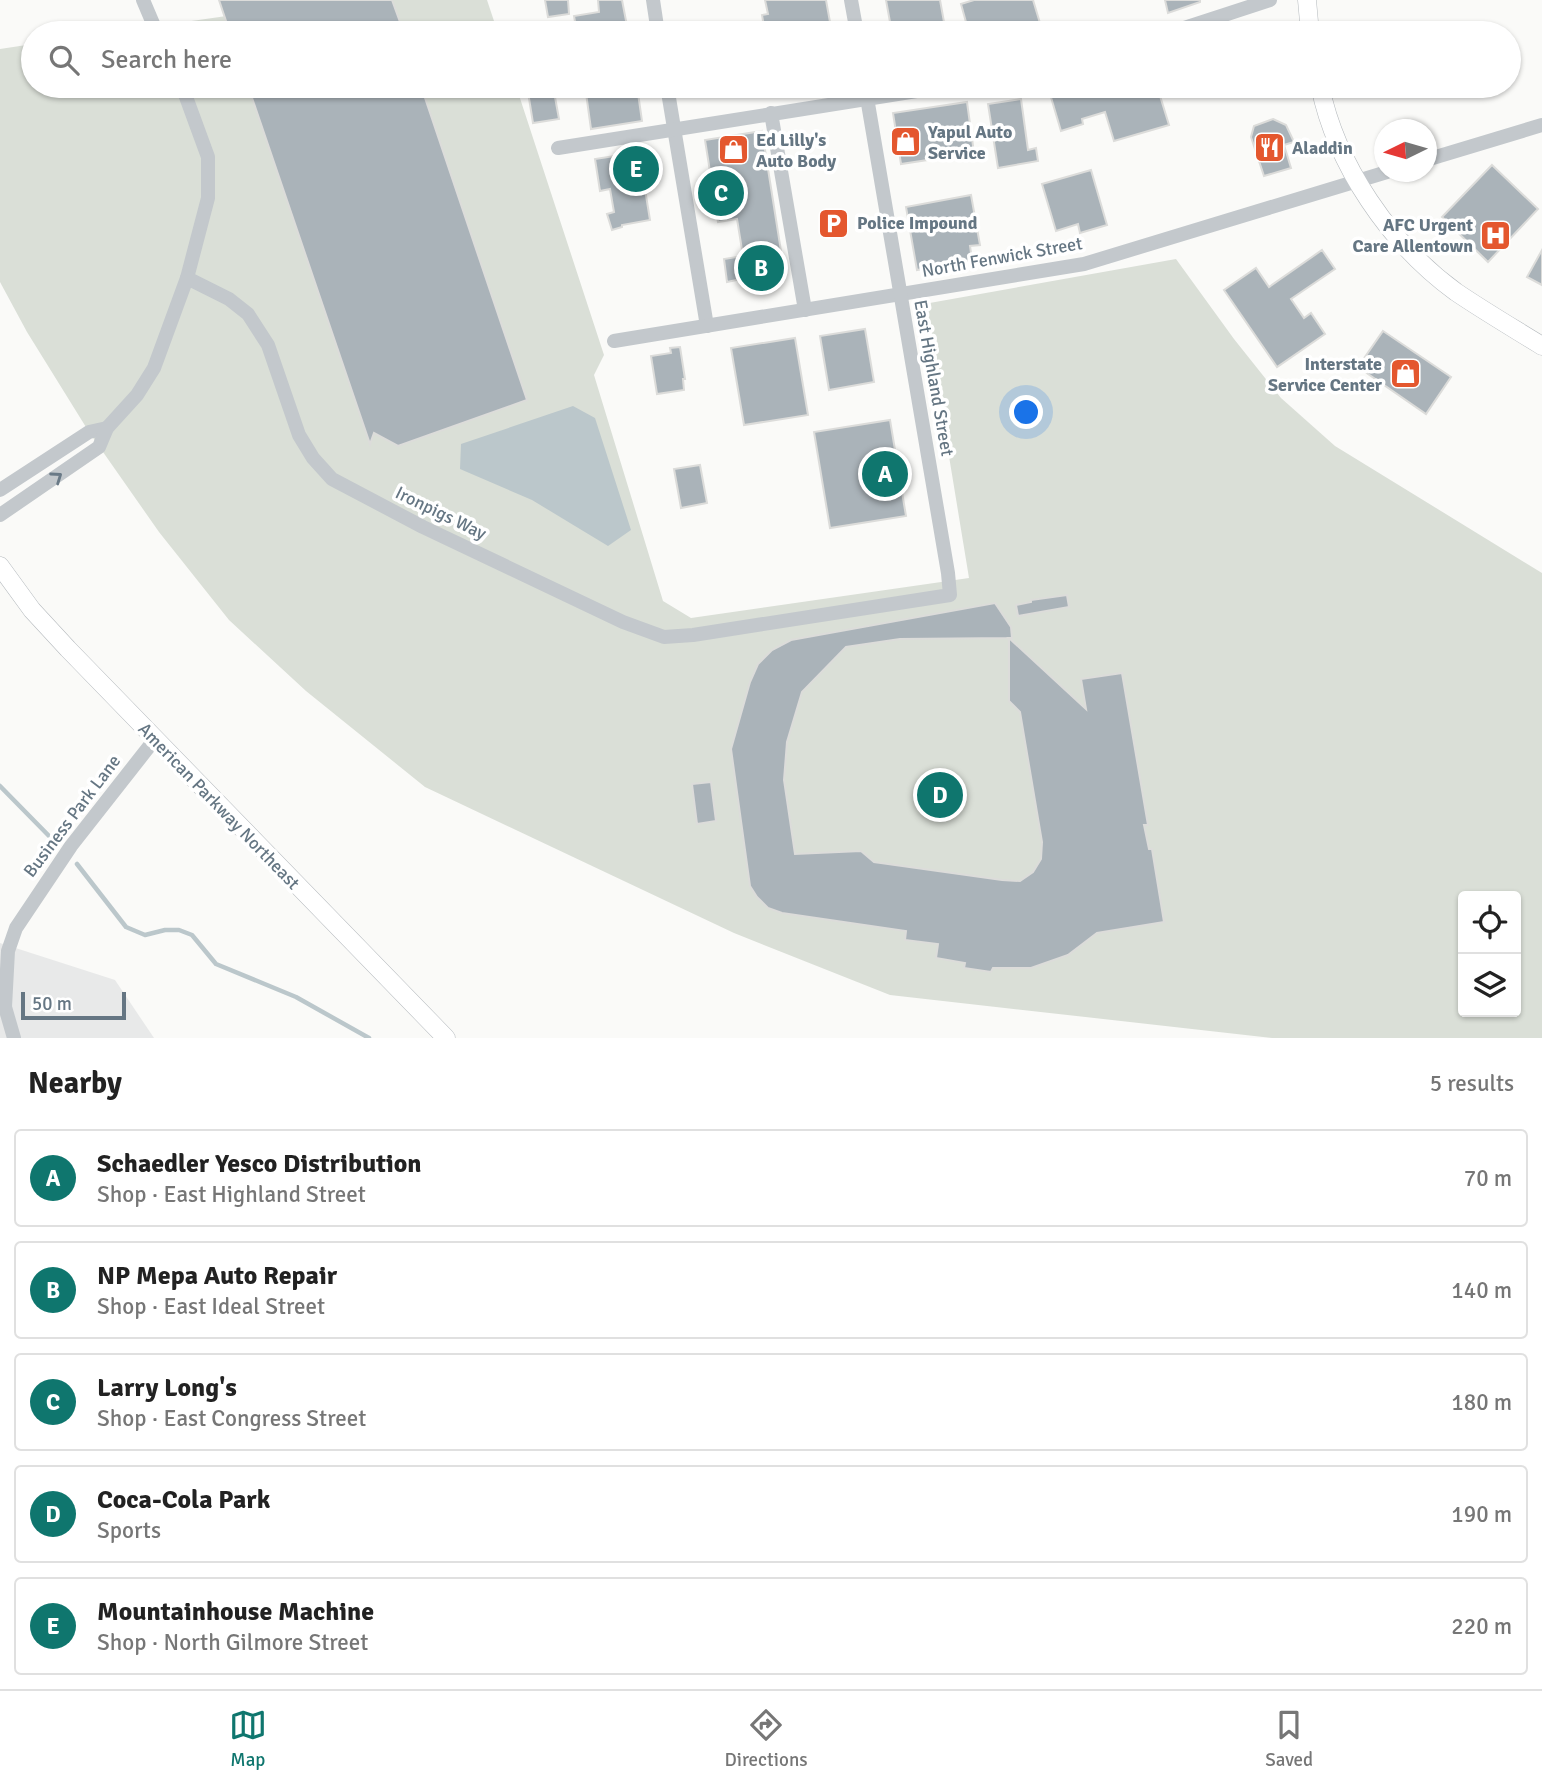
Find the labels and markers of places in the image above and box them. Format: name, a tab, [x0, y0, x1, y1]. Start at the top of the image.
place label: Yapul Auto Service	[927, 121, 1012, 164]
shop icon: Yapul Auto Service	[888, 125, 922, 159]
place label: Ed Lilly's Auto Body	[756, 129, 836, 172]
restaurant icon: Aladdin	[1252, 131, 1286, 165]
shop icon: Ed Lilly's Auto Body	[716, 133, 750, 167]
place label: Aladdin	[1292, 137, 1353, 159]
pin: E	[613, 143, 659, 195]
pin: C	[698, 167, 744, 219]
parking icon: Police Impound	[817, 206, 851, 240]
place label: Police Impound	[857, 212, 978, 234]
place label: AFC Urgent Care Allentown	[1353, 214, 1473, 257]
hospital icon: AFC Urgent Care Allentown	[1479, 218, 1513, 252]
pin: B	[738, 242, 784, 294]
place label: Interstate Service Center	[1268, 353, 1383, 396]
shop icon: Interstate Service Center	[1388, 357, 1422, 391]
pin: A	[862, 448, 908, 500]
pin: D	[917, 769, 963, 821]

